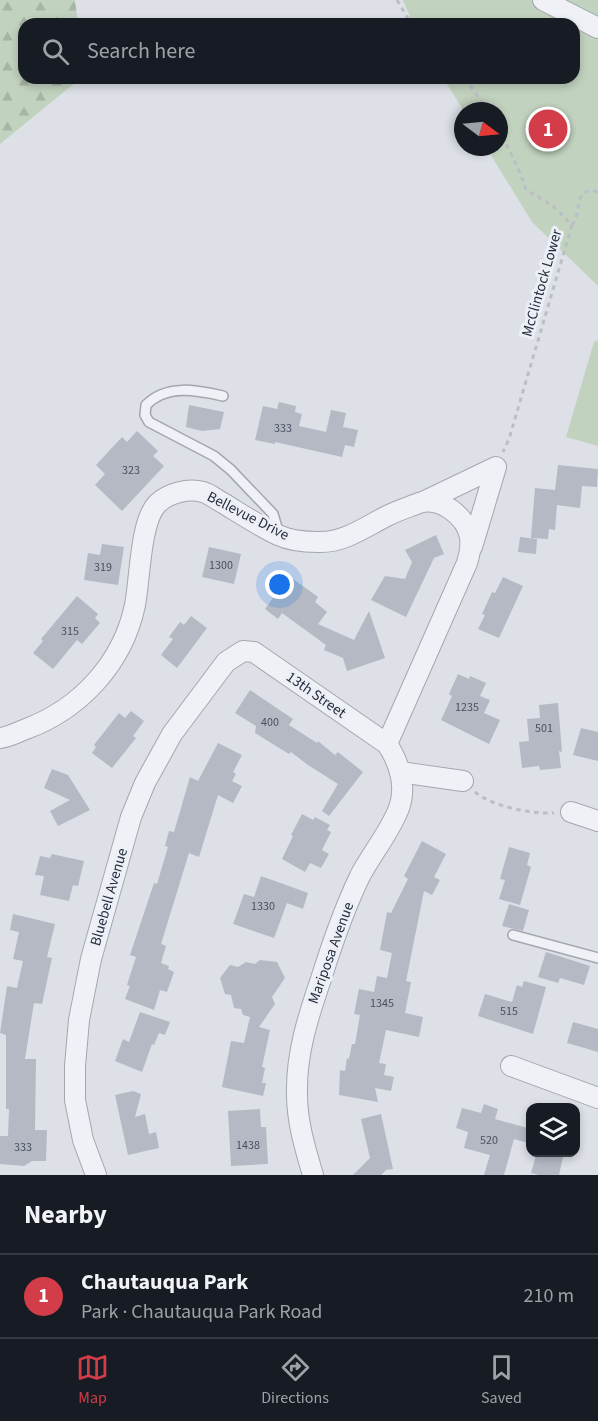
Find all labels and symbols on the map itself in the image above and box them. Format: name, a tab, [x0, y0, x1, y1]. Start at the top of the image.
north arrow	[454, 102, 508, 156]
pin: 1	[528, 106, 568, 152]
street label: McClintock Lower	[517, 226, 568, 339]
house number: 333	[274, 420, 292, 437]
house number: 323	[122, 462, 140, 479]
street label: Bellevue Drive	[203, 486, 293, 546]
house number: 1300	[209, 557, 233, 574]
house number: 319	[94, 559, 112, 576]
your location	[265, 570, 294, 599]
house number: 315	[61, 623, 79, 640]
street label: 13th Street	[282, 667, 350, 723]
house number: 1235	[455, 699, 479, 716]
house number: 400	[261, 714, 279, 731]
house number: 501	[535, 720, 553, 737]
street label: Bluebell Avenue	[85, 846, 133, 948]
house number: 1330	[251, 898, 275, 915]
street label: Mariposa Avenue	[303, 899, 359, 1007]
house number: 1345	[370, 995, 394, 1012]
house number: 515	[500, 1003, 518, 1020]
house number: 520	[480, 1132, 498, 1149]
house number: 1438	[236, 1137, 260, 1154]
house number: 333	[14, 1139, 32, 1156]

